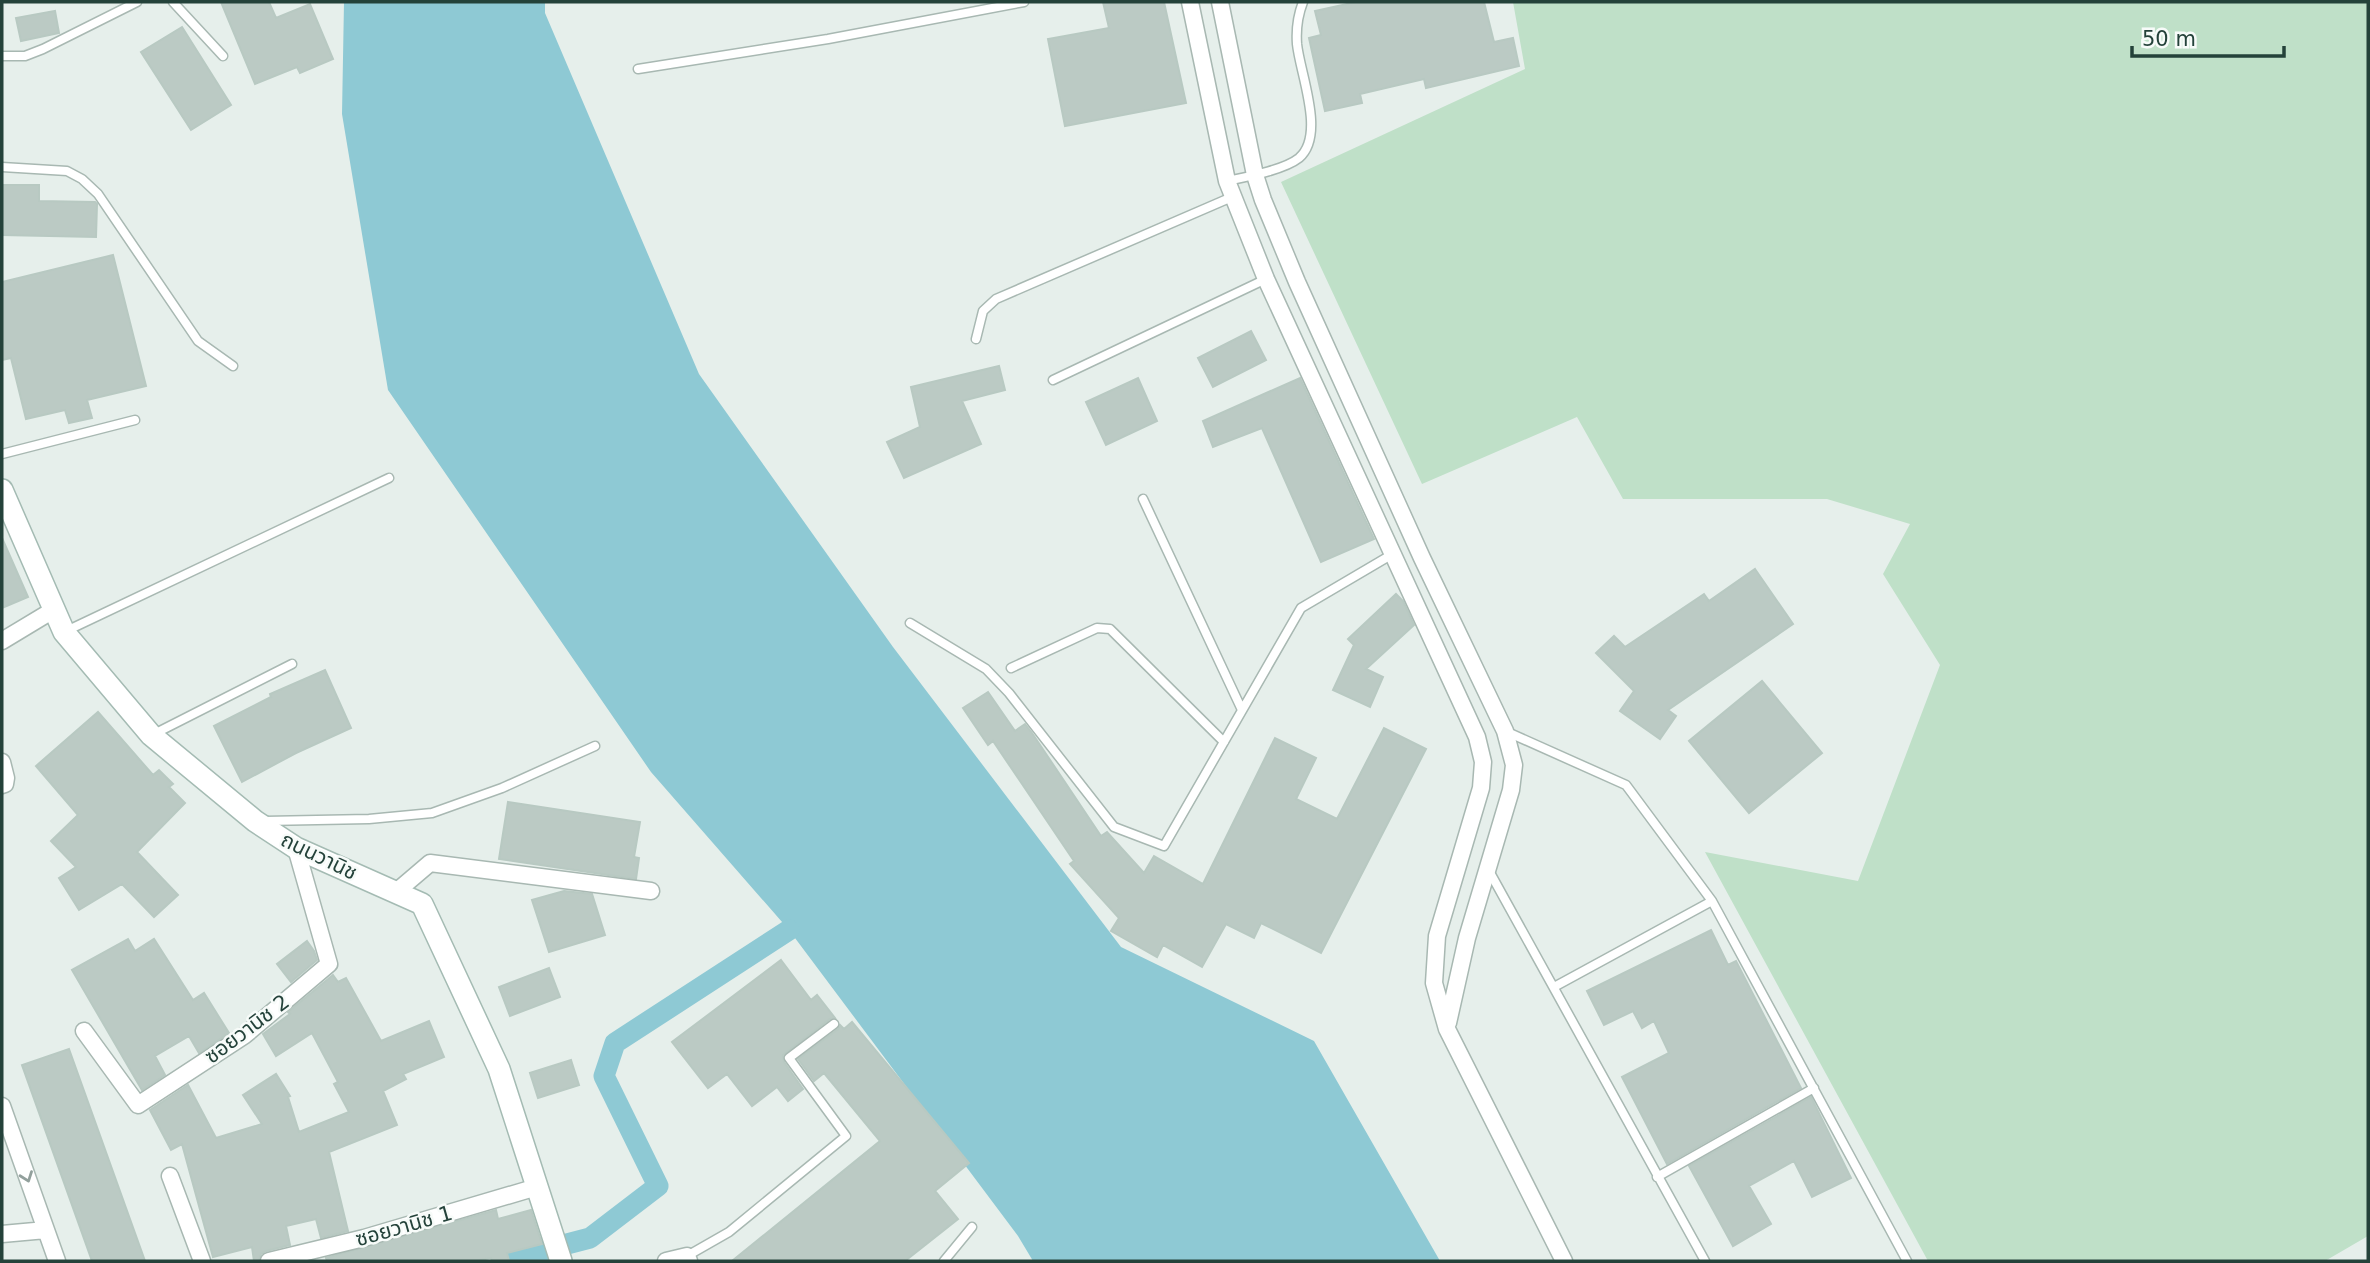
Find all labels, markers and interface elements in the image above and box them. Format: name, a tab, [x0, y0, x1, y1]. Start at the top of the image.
scale bar	[2132, 14, 2284, 58]
text: 50 m	[2142, 27, 2196, 51]
street label: ถนนวานิช	[277, 827, 361, 885]
street label: ซอยวานิช 2	[200, 989, 294, 1069]
one-way arrow	[19, 1171, 33, 1183]
street label: ซอยวานิช 1	[353, 1201, 455, 1251]

